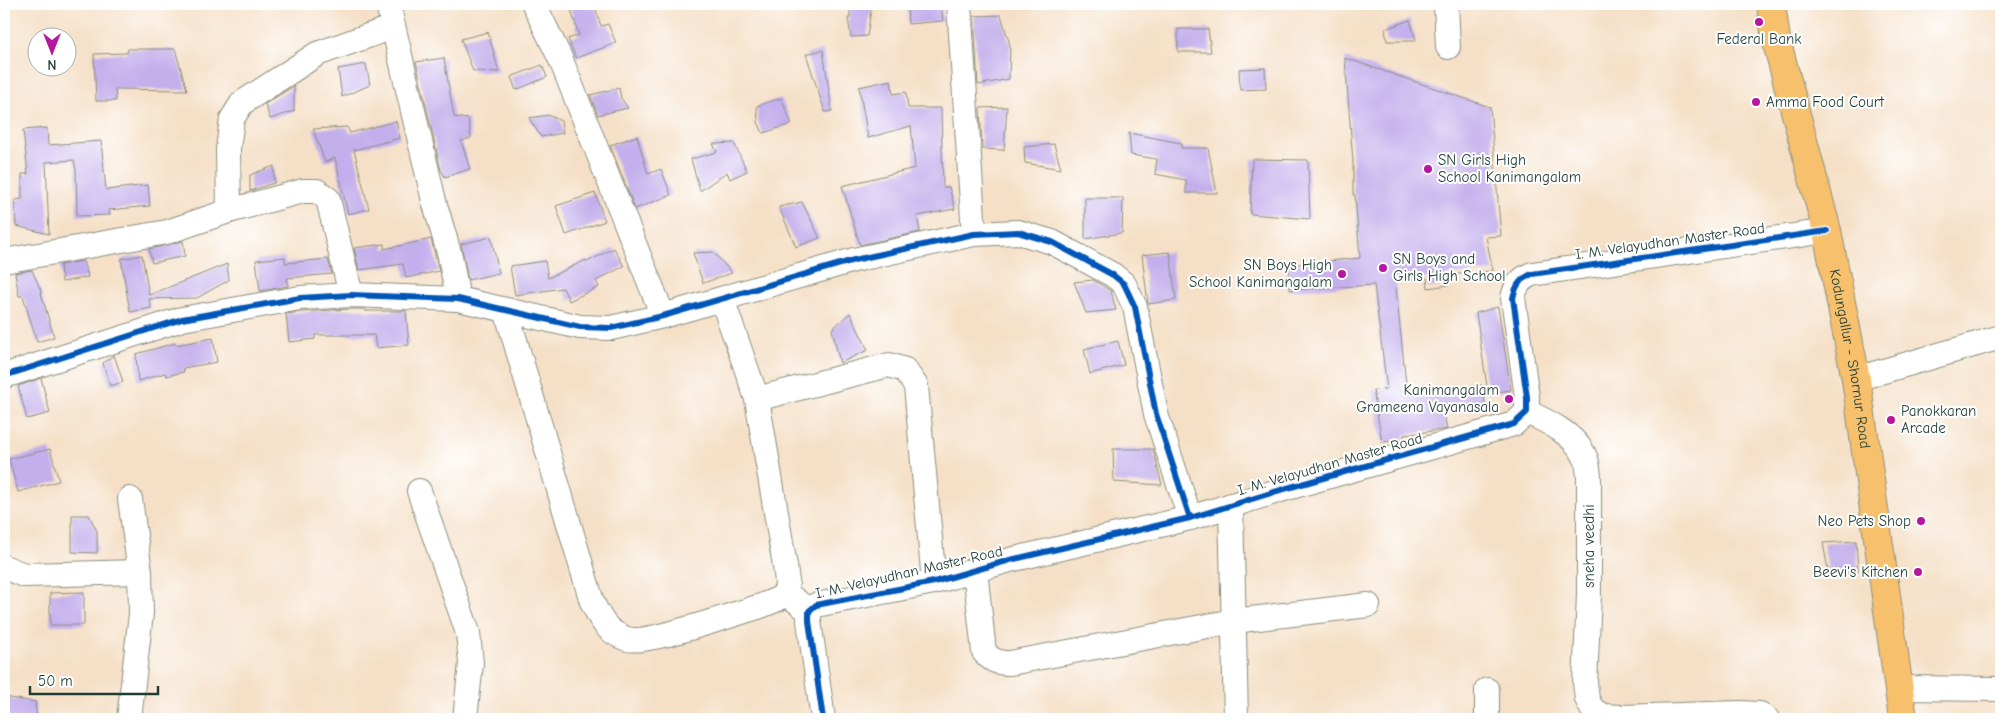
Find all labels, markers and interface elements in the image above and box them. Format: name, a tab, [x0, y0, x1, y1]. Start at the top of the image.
marker: Federal Bank	[1753, 16, 1765, 28]
north arrow	[28, 28, 78, 78]
place label: Federal Bank	[1716, 30, 1802, 48]
text: N	[47, 56, 57, 73]
place label: Amma Food Court	[1766, 93, 1885, 111]
marker: Amma Food Court	[1750, 96, 1762, 108]
place label: SN Girls High School Kanimangalam	[1438, 151, 1581, 186]
marker: SN Girls High School Kanimangalam	[1422, 163, 1434, 175]
street label: I. M. Velayudhan Master Road	[1574, 219, 1766, 263]
place label: SN Boys and Girls High School	[1393, 250, 1506, 285]
place label: SN Boys High School Kanimangalam	[1189, 256, 1332, 291]
marker: SN Boys and Girls High School	[1377, 262, 1389, 274]
marker: SN Boys High School Kanimangalam	[1336, 268, 1348, 280]
street label: Kodungallur - Shornur Road	[1826, 268, 1875, 450]
place label: Kanimangalam Grameena Vayanasala	[1356, 381, 1499, 416]
marker: Kanimangalam Grameena Vayanasala	[1503, 393, 1515, 405]
place label: Panokkaran Arcade	[1901, 402, 1976, 437]
marker: Panokkaran Arcade	[1885, 414, 1897, 426]
street label: I. M. Velayudhan Master Road	[1236, 429, 1424, 499]
street label: sneha veedhi	[1580, 504, 1598, 588]
place label: Neo Pets Shop	[1818, 512, 1911, 530]
marker: Neo Pets Shop	[1915, 515, 1927, 527]
street label: I. M. Velayudhan Master Road	[814, 542, 1004, 602]
place label: Beevi's Kitchen	[1813, 563, 1908, 581]
marker: Beevi's Kitchen	[1912, 566, 1924, 578]
scale bar	[30, 663, 158, 695]
text: 50 m	[38, 672, 73, 690]

